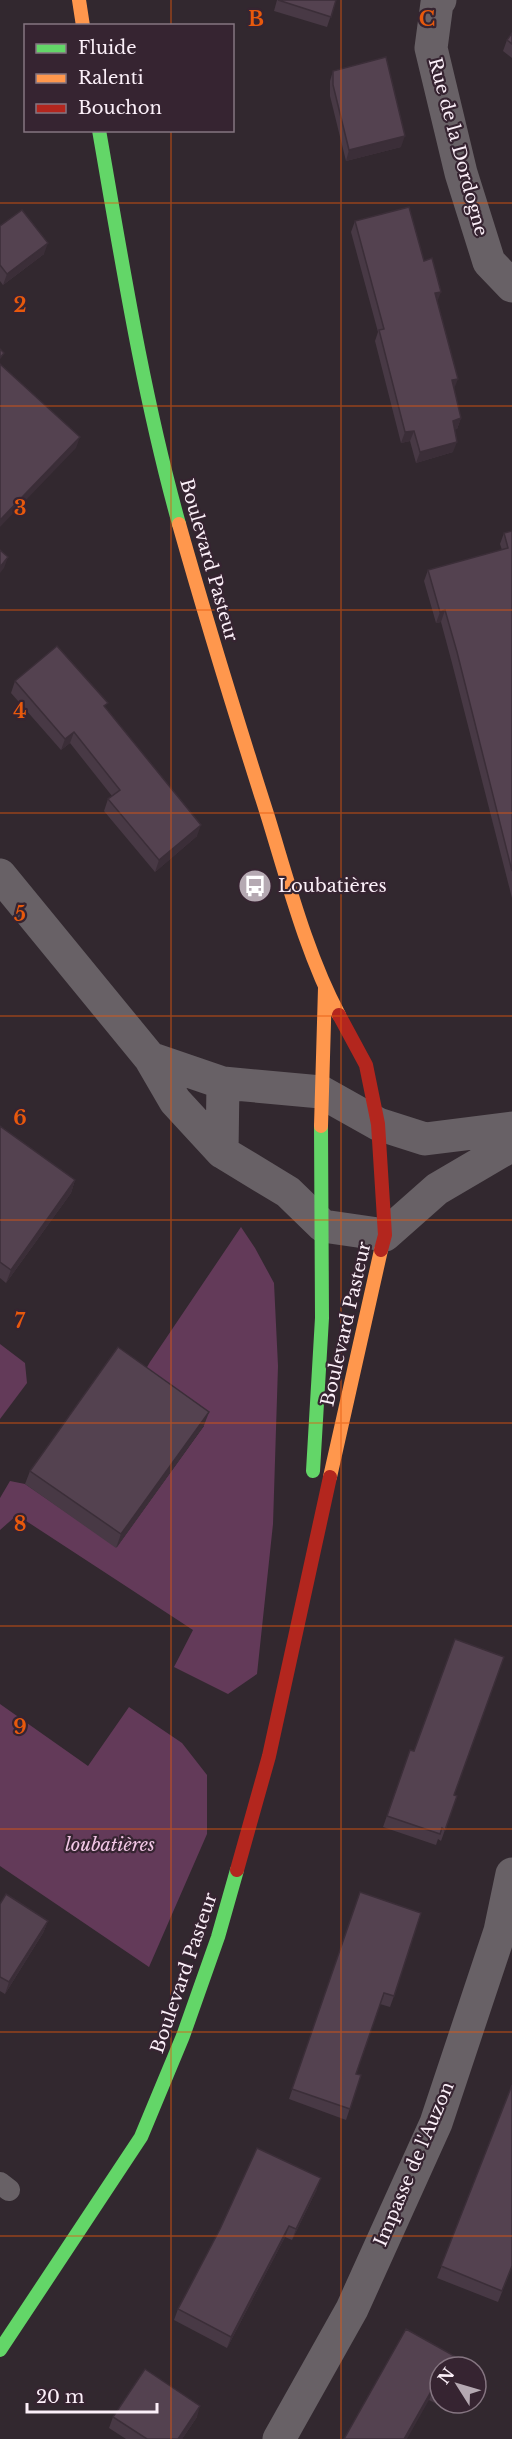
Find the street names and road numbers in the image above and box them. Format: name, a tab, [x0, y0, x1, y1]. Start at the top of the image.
street label: Rue de la Dordogne	[424, 55, 492, 239]
street label: Boulevard Pasteur	[175, 476, 243, 644]
street label: Boulevard Pasteur	[316, 1239, 376, 1408]
street label: Boulevard Pasteur	[146, 1890, 222, 2056]
street label: Impasse de l'Auzon	[369, 2078, 459, 2250]

